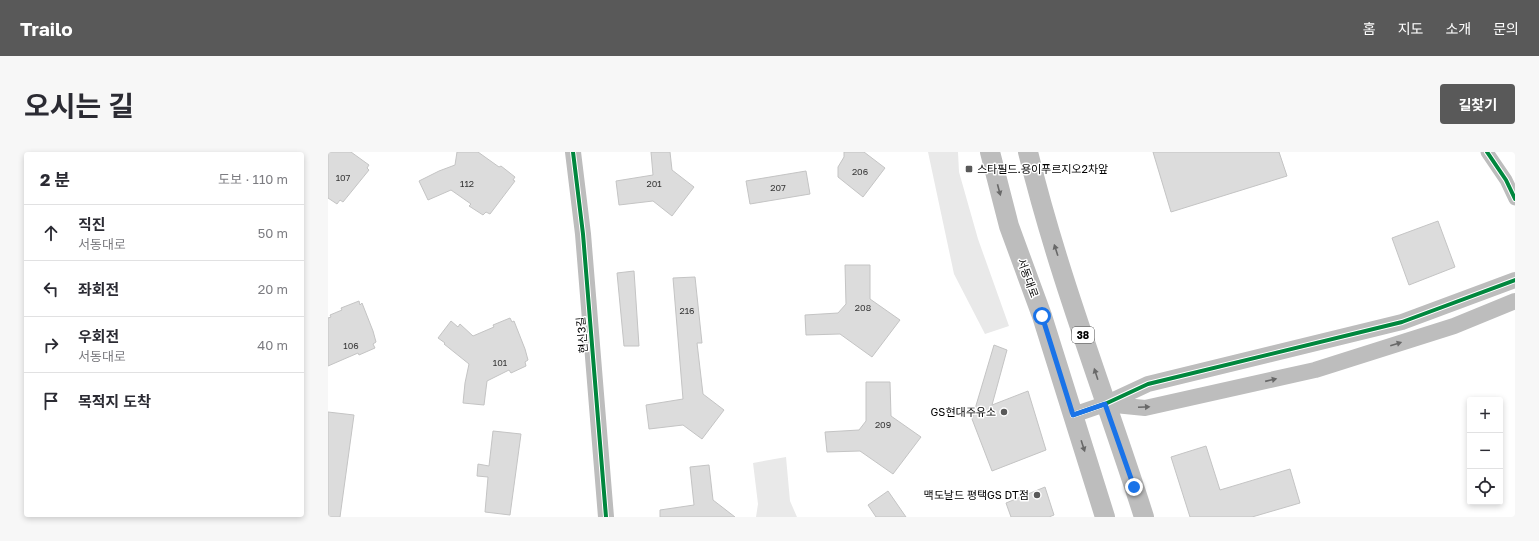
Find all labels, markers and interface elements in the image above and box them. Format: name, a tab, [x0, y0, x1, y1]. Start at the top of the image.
text: Trailo	[20, 17, 73, 40]
text: 홈	[1363, 20, 1376, 37]
text: 지도	[1398, 20, 1423, 37]
text: 소개	[1445, 20, 1471, 37]
text: 문의	[1493, 20, 1519, 37]
button: 길찾기	[1440, 84, 1515, 124]
text: 오시는 길	[24, 89, 134, 122]
place label: 스타필드.용이푸르지오2차앞	[977, 162, 1108, 175]
marker: 스타필드.용이푸르지오2차앞	[964, 164, 974, 174]
house number: 206	[852, 166, 868, 177]
text: 2 분	[40, 169, 70, 190]
text: 도보 · 110 m	[218, 171, 288, 187]
house number: 107	[336, 172, 351, 183]
house number: 112	[460, 178, 474, 189]
house number: 201	[646, 178, 662, 189]
house number: 207	[770, 182, 786, 193]
one-way arrow	[997, 184, 1003, 196]
text: 직진	[78, 215, 106, 233]
icon: ahead	[40, 222, 62, 244]
text: 50 m	[258, 225, 288, 241]
text: 서동대로	[78, 236, 126, 252]
one-way arrow	[1053, 244, 1059, 256]
street label: 서동대로	[1015, 257, 1042, 299]
icon: left	[40, 278, 62, 300]
text: 좌회전	[78, 280, 119, 298]
text: 20 m	[258, 281, 288, 297]
house number: 208	[855, 302, 871, 313]
house number: 216	[679, 305, 695, 316]
route start	[1033, 307, 1051, 325]
street label: 현신3길	[573, 316, 590, 354]
text: 우회전	[78, 327, 119, 345]
road number: 38	[1072, 327, 1094, 343]
icon: right	[40, 334, 62, 356]
text: 40 m	[257, 337, 288, 353]
house number: 106	[343, 340, 359, 351]
one-way arrow	[1390, 341, 1402, 347]
text: 서동대로	[78, 348, 126, 364]
house number: 101	[493, 357, 508, 368]
one-way arrow	[1093, 368, 1099, 380]
one-way arrow	[1265, 376, 1277, 382]
icon: arrive	[40, 390, 62, 412]
text: 목적지 도착	[78, 392, 151, 410]
map controls	[1467, 397, 1503, 505]
button: +	[1467, 397, 1503, 433]
one-way arrow	[1138, 404, 1151, 410]
place label: GS현대주유소	[931, 405, 996, 418]
marker: GS현대주유소	[999, 407, 1009, 417]
house number: 209	[875, 419, 891, 430]
button: −	[1467, 433, 1503, 469]
one-way arrow	[1080, 441, 1086, 453]
button: locate	[1467, 469, 1503, 505]
route end	[1125, 478, 1143, 496]
place label: 맥도날드 평택GS DT점	[924, 488, 1029, 501]
marker: 맥도날드 평택GS DT점	[1032, 490, 1042, 500]

